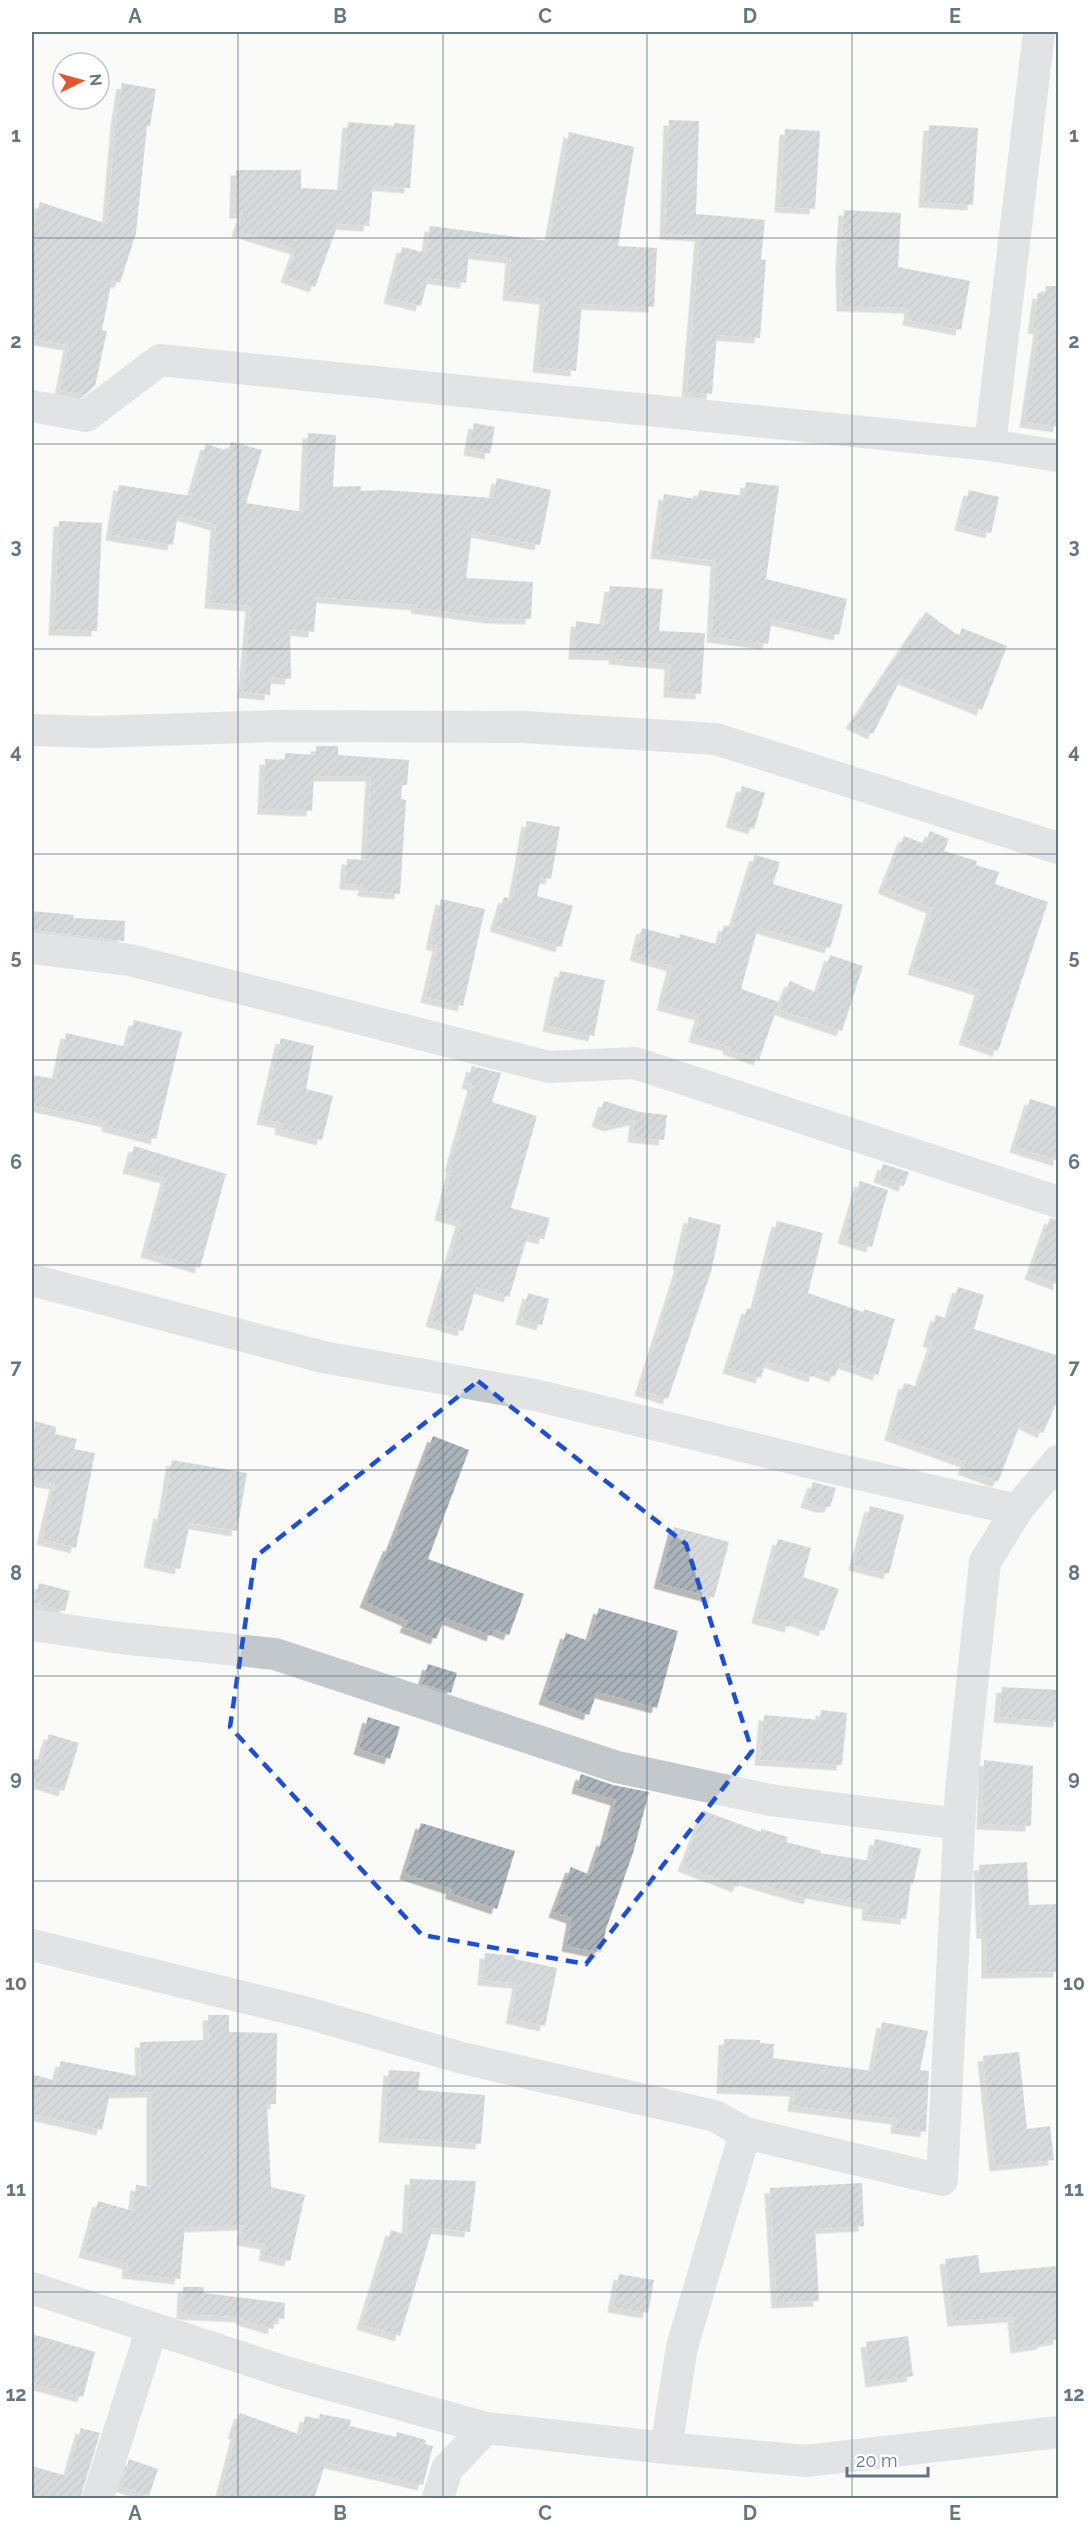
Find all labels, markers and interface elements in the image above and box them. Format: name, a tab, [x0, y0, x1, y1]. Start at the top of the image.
text: A	[128, 4, 142, 28]
text: B	[333, 4, 347, 28]
text: C	[538, 4, 552, 28]
text: D	[743, 4, 757, 28]
text: E	[949, 4, 961, 28]
north arrow	[51, 51, 111, 111]
text: N	[85, 73, 105, 87]
text: 1	[11, 123, 21, 147]
text: 1	[1069, 123, 1079, 147]
text: 2	[10, 329, 22, 353]
text: 2	[1068, 329, 1080, 353]
text: 3	[10, 534, 22, 558]
text: 3	[1068, 534, 1080, 558]
text: 4	[10, 739, 22, 763]
text: 4	[1068, 739, 1080, 763]
text: 5	[10, 945, 22, 969]
text: 5	[1068, 945, 1080, 969]
text: 6	[10, 1150, 22, 1174]
text: 6	[1068, 1150, 1080, 1174]
text: 7	[10, 1355, 22, 1379]
text: 7	[1068, 1355, 1080, 1379]
text: 8	[10, 1561, 22, 1585]
text: 8	[1068, 1561, 1080, 1585]
text: 9	[10, 1766, 22, 1790]
text: 9	[1068, 1766, 1080, 1790]
text: 10	[5, 1971, 27, 1995]
text: 10	[1063, 1971, 1085, 1995]
text: 11	[6, 2177, 26, 2201]
text: 11	[1064, 2177, 1084, 2201]
text: 12	[5, 2382, 27, 2406]
text: 12	[1063, 2382, 1085, 2406]
scale bar	[847, 2440, 928, 2478]
text: 20 m	[856, 2450, 898, 2471]
text: A	[128, 2501, 142, 2525]
text: B	[333, 2501, 347, 2525]
text: C	[538, 2501, 552, 2525]
text: D	[743, 2501, 757, 2525]
text: E	[949, 2501, 961, 2525]

